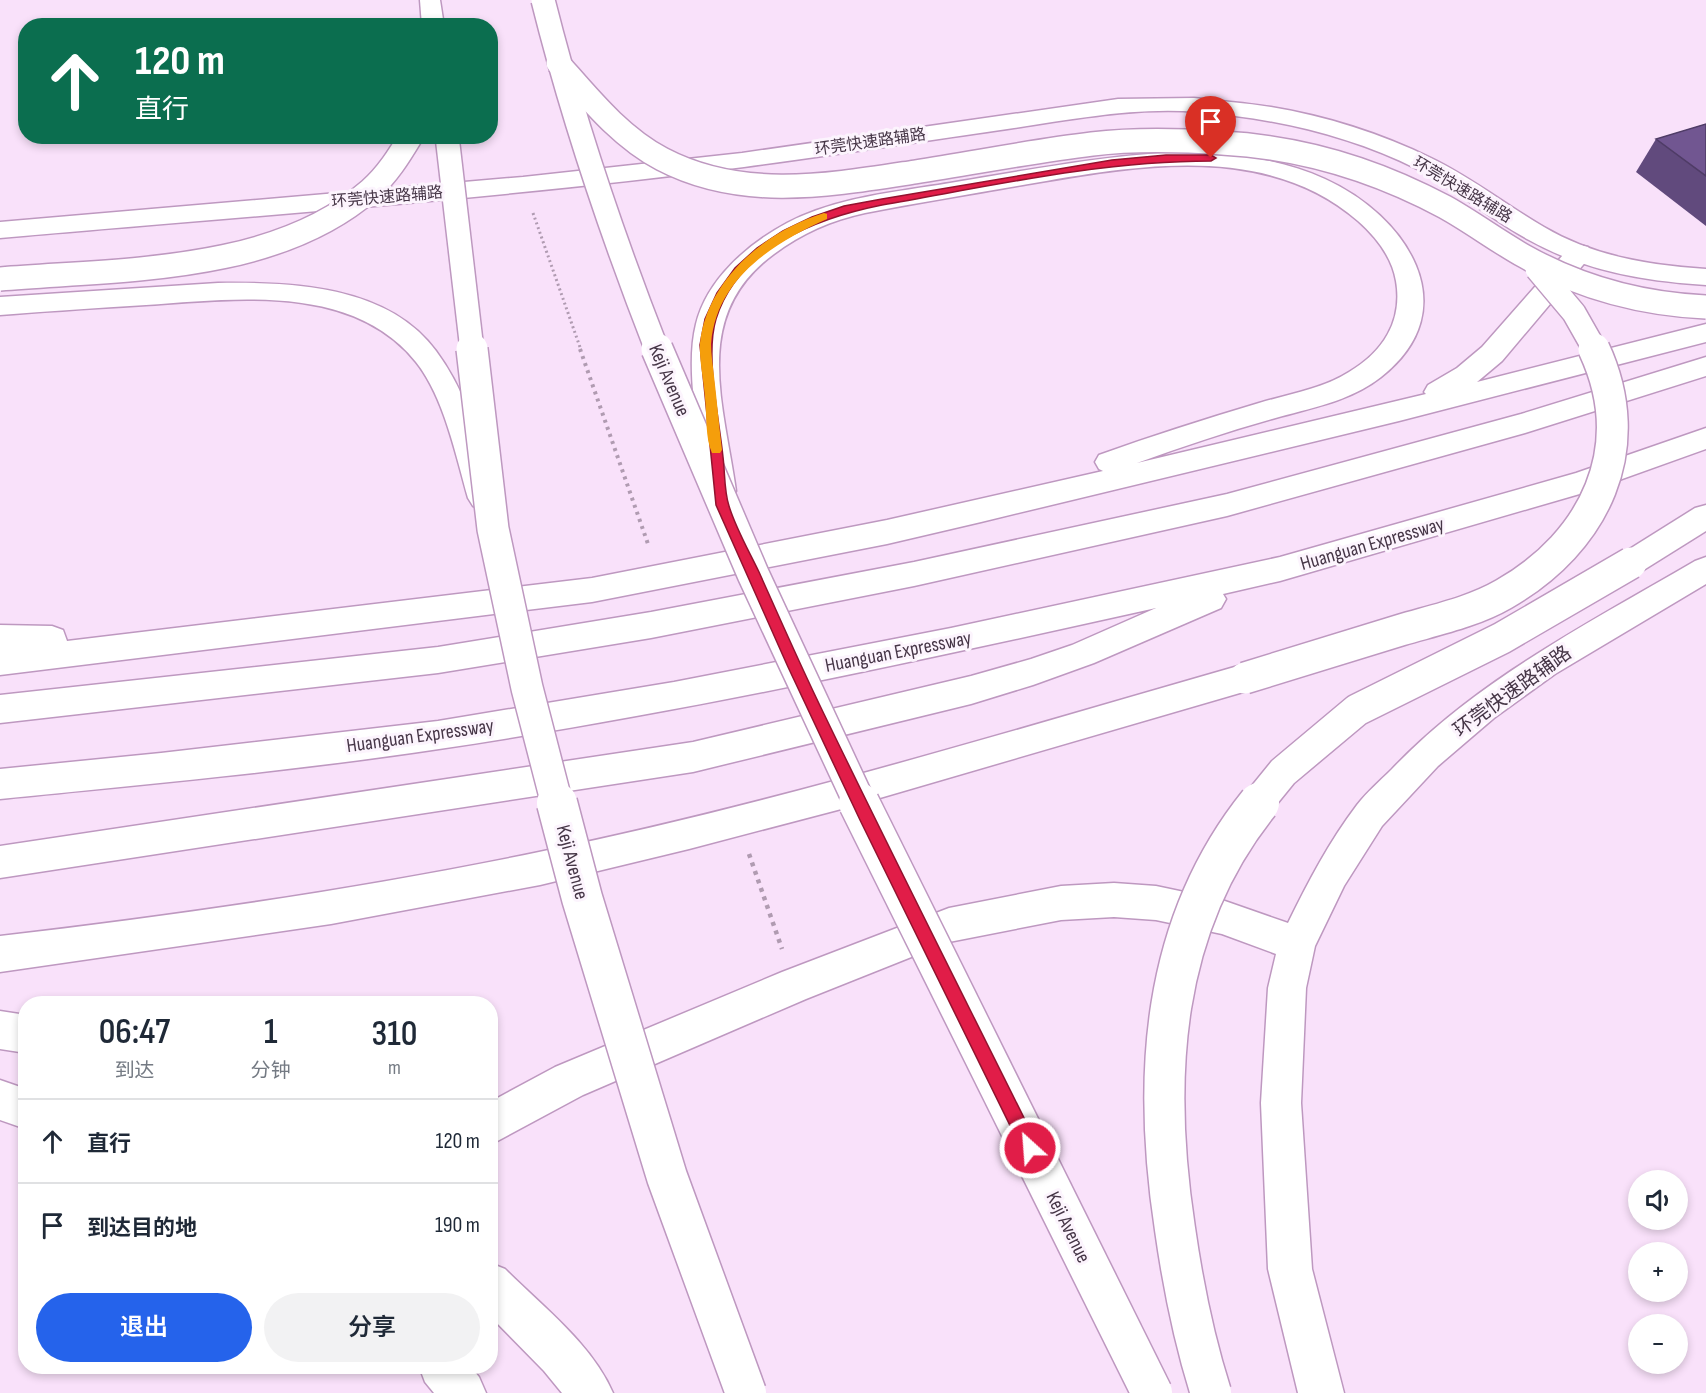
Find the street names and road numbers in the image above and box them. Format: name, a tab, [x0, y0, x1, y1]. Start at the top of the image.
street label: 环莞快速路辅路	[813, 125, 927, 160]
street label: 环莞快速路辅路	[1409, 153, 1515, 227]
street label: 环莞快速路辅路	[331, 183, 444, 212]
street label: Keji Avenue	[643, 341, 695, 420]
street label: Huanguan Expressway	[1298, 512, 1447, 576]
street label: Huanguan Expressway	[823, 626, 974, 678]
street label: 环莞快速路辅路	[1449, 641, 1576, 743]
street label: Huanguan Expressway	[345, 714, 496, 758]
street label: Keji Avenue	[551, 822, 593, 902]
street label: Keji Avenue	[1041, 1188, 1096, 1267]

